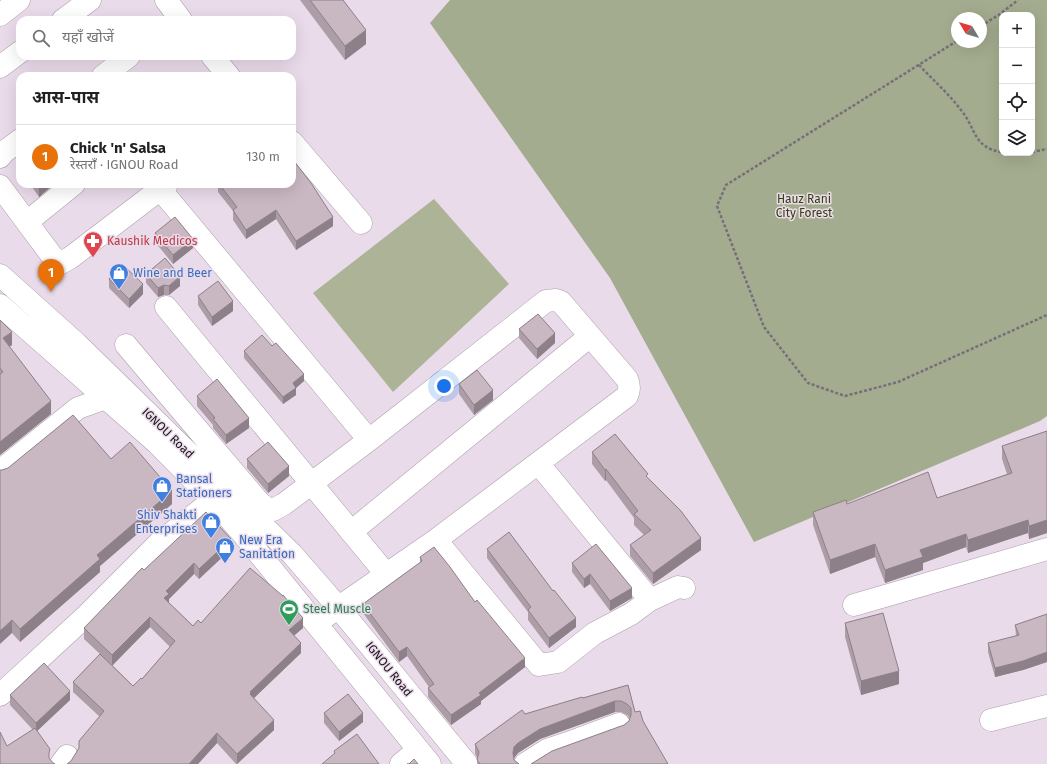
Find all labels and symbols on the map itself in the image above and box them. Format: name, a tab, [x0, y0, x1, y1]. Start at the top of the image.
north arrow	[951, 12, 987, 48]
park label: Hauz Rani City Forest	[776, 192, 833, 220]
pharmacy icon: Kaushik Medicos	[82, 230, 104, 258]
place label: Kaushik Medicos	[107, 234, 198, 248]
pin: 1	[38, 259, 64, 292]
shop icon: Wine and Beer	[108, 262, 130, 290]
place label: Wine and Beer	[133, 266, 212, 280]
your location	[434, 376, 454, 396]
street label: IGNOU Road	[139, 405, 197, 461]
place label: Bansal Stationers	[176, 472, 232, 500]
shop icon: Bansal Stationers	[151, 475, 173, 503]
place label: Shiv Shakti Enterprises	[135, 508, 197, 536]
shop icon: Shiv Shakti Enterprises	[200, 511, 222, 539]
place label: New Era Sanitation	[239, 533, 295, 561]
shop icon: New Era Sanitation	[214, 536, 236, 564]
sports icon: Steel Muscle	[278, 598, 300, 626]
place label: Steel Muscle	[303, 602, 371, 616]
street label: IGNOU Road	[363, 639, 415, 699]

